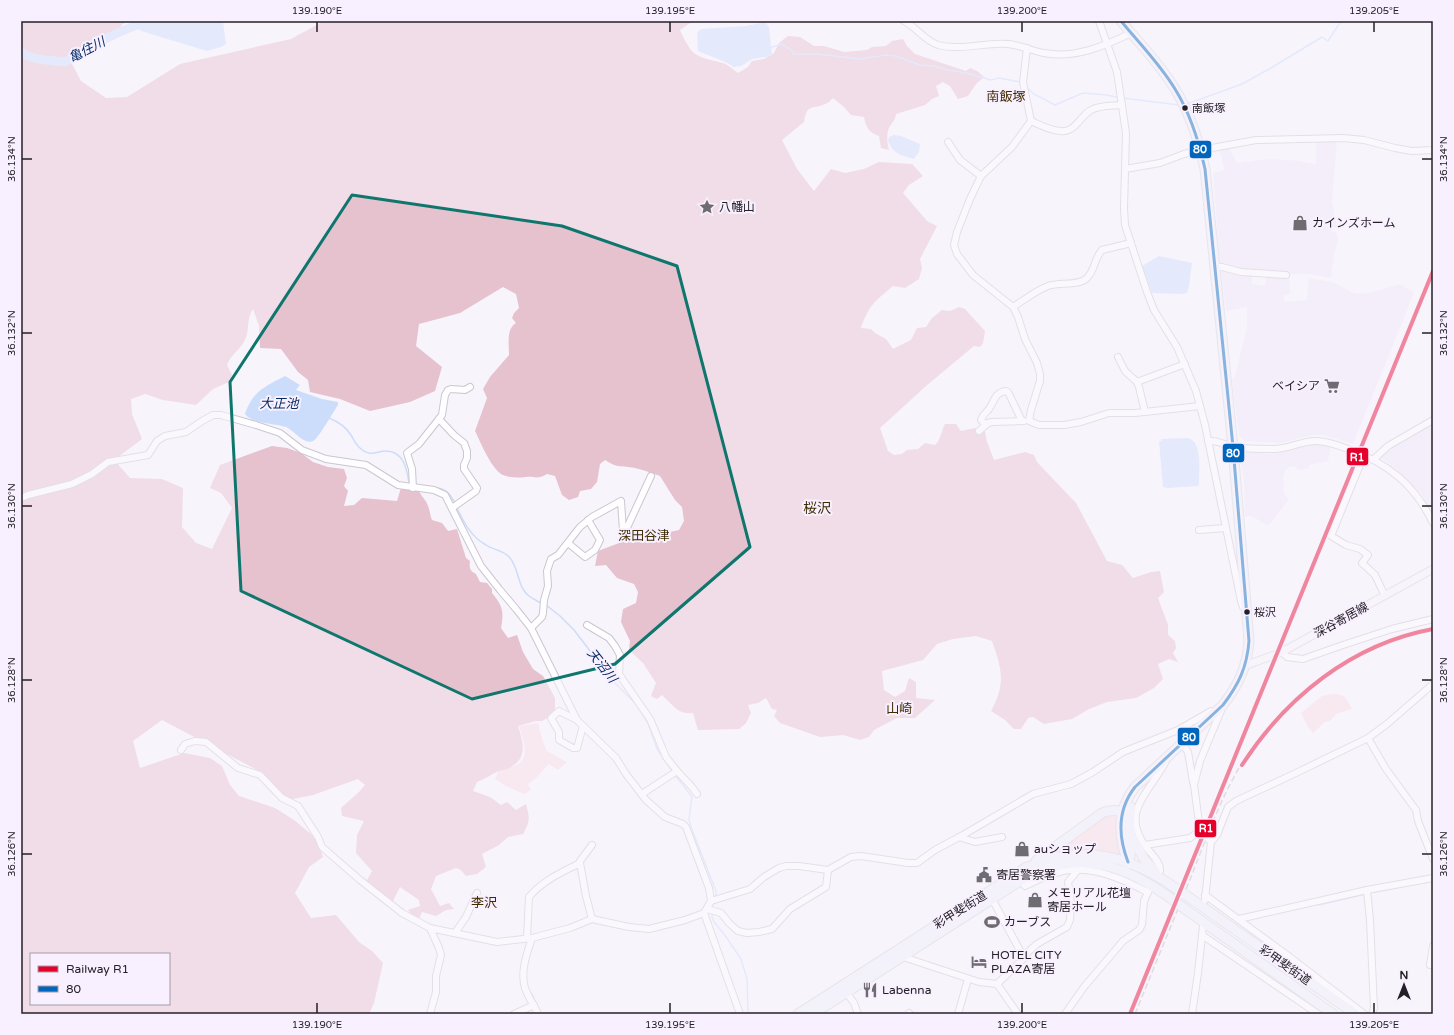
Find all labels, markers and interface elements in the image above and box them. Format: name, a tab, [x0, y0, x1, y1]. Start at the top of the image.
text: 139.190°E	[292, 5, 342, 17]
text: 139.195°E	[645, 5, 695, 17]
text: 139.200°E	[997, 5, 1047, 17]
text: 139.205°E	[1349, 5, 1399, 17]
water label: 亀住川	[66, 33, 110, 66]
district label: 南飯塚	[986, 89, 1026, 105]
place label: 南飯塚	[1192, 102, 1225, 115]
marker: 南飯塚	[1180, 103, 1190, 113]
text: 36.134°N	[6, 136, 18, 182]
text: 36.134°N	[1438, 136, 1450, 182]
line badge: 80	[1189, 140, 1212, 159]
text: 80	[1193, 143, 1207, 156]
place icon: 八幡山	[698, 198, 716, 216]
place label: 八幡山	[719, 200, 755, 214]
shop icon: カインズホーム	[1291, 214, 1309, 232]
place label: カインズホーム	[1312, 216, 1395, 230]
text: 36.132°N	[6, 310, 18, 356]
text: 36.132°N	[1438, 310, 1450, 356]
supermarket icon: ベイシア	[1323, 377, 1341, 395]
place label: ベイシア	[1272, 379, 1320, 393]
water label: 大正池	[259, 396, 300, 412]
line badge: 80	[1222, 443, 1245, 463]
text: 80	[1226, 447, 1240, 460]
line badge: R1	[1346, 447, 1369, 466]
text: R1	[1350, 451, 1364, 464]
text: 36.130°N	[6, 483, 18, 529]
text: 36.130°N	[1438, 483, 1450, 529]
district label: 桜沢	[803, 500, 831, 517]
district label: 深田谷津	[618, 528, 670, 544]
street label: 深谷寄居線	[1311, 599, 1371, 641]
place label: 桜沢	[1254, 606, 1276, 619]
marker: 桜沢	[1242, 607, 1252, 617]
water label: 天沼川	[584, 646, 622, 688]
text: 36.128°N	[6, 657, 18, 703]
text: 36.128°N	[1438, 657, 1450, 703]
district label: 山崎	[886, 701, 912, 717]
line badge: 80	[1177, 727, 1200, 746]
text: 80	[1182, 731, 1196, 744]
line badge: R1	[1194, 819, 1217, 838]
text: R1	[1199, 822, 1213, 835]
text: 36.126°N	[6, 831, 18, 877]
text: 36.126°N	[1438, 831, 1450, 877]
shop icon: auショップ	[1013, 840, 1031, 858]
place label: auショップ	[1034, 842, 1096, 856]
public building icon: 寄居警察署	[975, 866, 993, 884]
place label: 寄居警察署	[996, 868, 1056, 882]
place label: メモリアル花壇 寄居ホール	[1047, 886, 1131, 914]
street label: 彩甲斐街道	[931, 888, 989, 932]
shop icon: メモリアル花壇 寄居ホール	[1026, 891, 1044, 909]
district label: 李沢	[471, 895, 497, 911]
sports icon: カーブス	[983, 913, 1001, 931]
place label: カーブス	[1004, 915, 1051, 929]
street label: 彩甲斐街道	[1256, 942, 1314, 988]
place label: HOTEL CITY PLAZA寄居	[991, 948, 1062, 976]
legend	[30, 953, 170, 1005]
hotel icon: HOTEL CITY PLAZA寄居	[970, 953, 988, 971]
text: Railway R1	[66, 962, 129, 976]
north arrow	[1384, 965, 1424, 1005]
text: N	[1400, 969, 1408, 982]
restaurant icon: Labenna	[861, 981, 879, 999]
text: 80	[66, 982, 82, 996]
place label: Labenna	[882, 983, 931, 997]
text: 139.190°E	[292, 1019, 342, 1031]
text: 139.195°E	[645, 1019, 695, 1031]
text: 139.200°E	[997, 1019, 1047, 1031]
text: 139.205°E	[1349, 1019, 1399, 1031]

